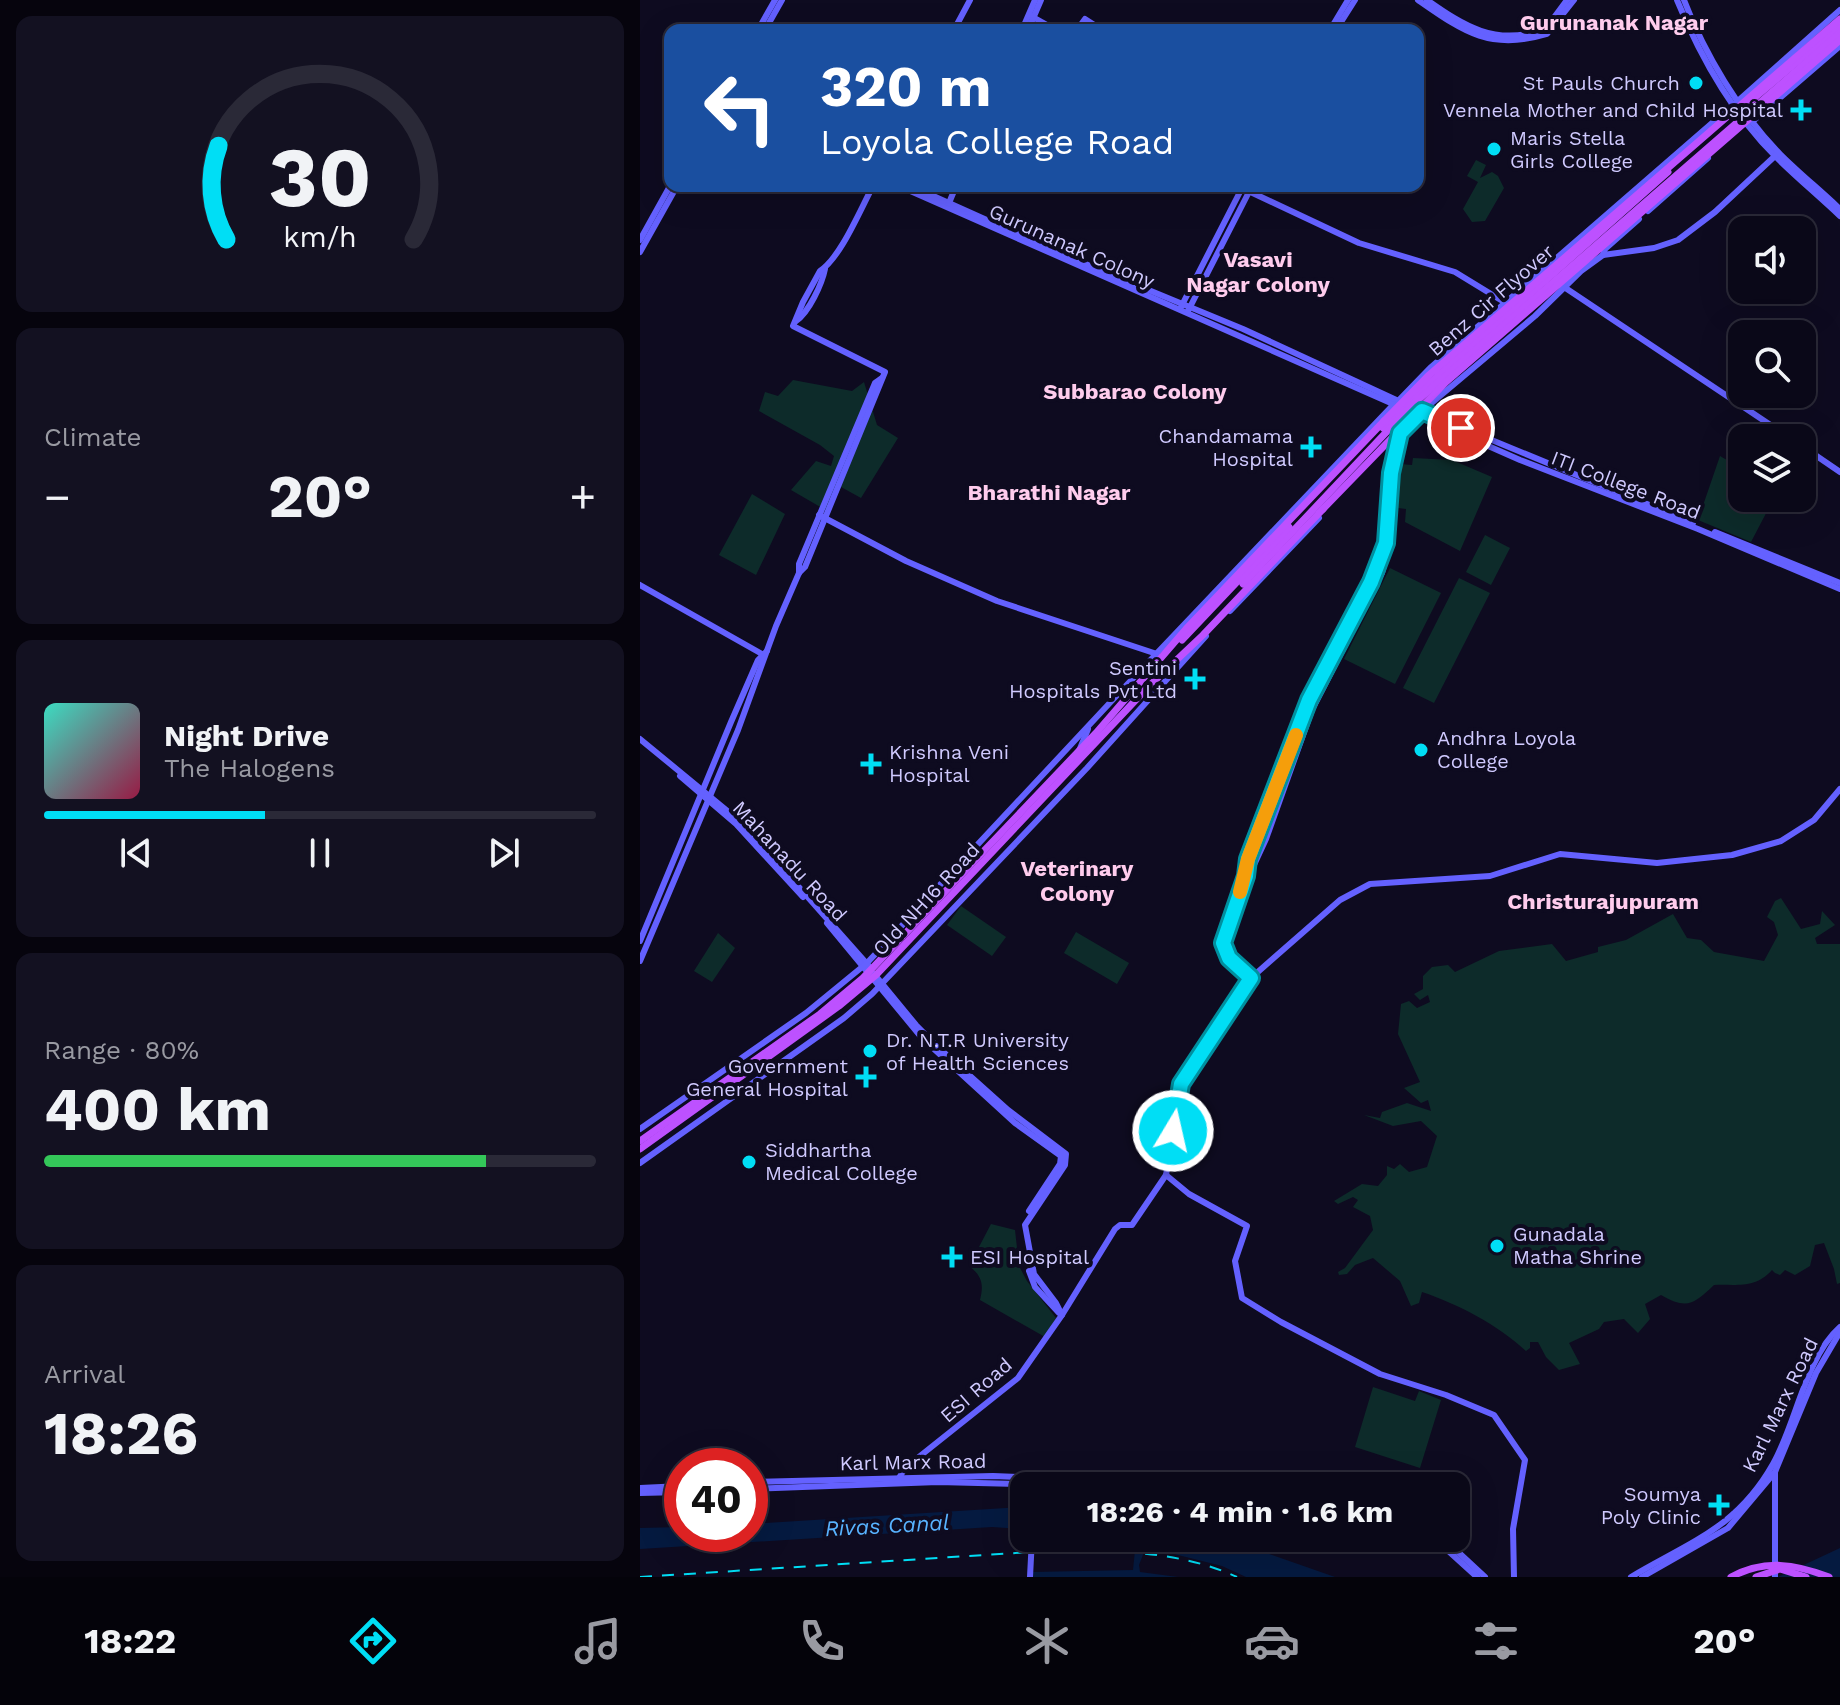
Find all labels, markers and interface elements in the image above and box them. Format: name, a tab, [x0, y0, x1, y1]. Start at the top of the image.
district label: Gurunanak Nagar	[1520, 10, 1709, 35]
text: 320 m	[820, 54, 991, 120]
icon: left	[688, 56, 792, 160]
place label: St Pauls Church	[1523, 71, 1680, 95]
marker: St Pauls Church	[1687, 74, 1705, 92]
place label: Vennela Mother and Child Hospital	[1443, 98, 1783, 122]
marker: Vennela Mother and Child Hospital	[1790, 99, 1812, 121]
text: Loyola College Road	[820, 121, 1174, 163]
place label: Maris Stella Girls College	[1510, 126, 1633, 173]
text: 30	[269, 129, 371, 226]
marker: Maris Stella Girls College	[1485, 140, 1503, 158]
street label: Gurunanak Colony	[985, 199, 1159, 294]
map controls	[1728, 216, 1816, 512]
button: sound	[1728, 216, 1816, 304]
text: km/h	[283, 220, 357, 254]
street label: Benz Cir Flyover	[1423, 239, 1559, 361]
district label: Vasavi Nagar Colony	[1186, 247, 1330, 297]
button: search	[1728, 320, 1816, 408]
district label: Subbarao Colony	[1043, 379, 1227, 404]
pin	[1427, 394, 1495, 462]
icon: arrive	[1439, 406, 1483, 450]
text: Climate	[44, 422, 142, 452]
place label: Chandamama Hospital	[1159, 424, 1293, 471]
button: layers	[1728, 424, 1816, 512]
marker: Chandamama Hospital	[1300, 436, 1322, 458]
street label: ITI College Road	[1548, 445, 1704, 525]
text: 20°	[268, 461, 372, 532]
text: −	[44, 471, 71, 523]
text: +	[569, 471, 596, 523]
district label: Bharathi Nagar	[968, 480, 1131, 505]
place label: Sentini Hospitals Pvt Ltd	[1009, 656, 1177, 703]
marker: Sentini Hospitals Pvt Ltd	[1184, 668, 1206, 690]
text: Night Drive	[164, 718, 329, 753]
place label: Andhra Loyola College	[1437, 726, 1576, 773]
place label: Krishna Veni Hospital	[889, 740, 1009, 787]
marker: Andhra Loyola College	[1412, 741, 1430, 759]
text: The Halogens	[164, 753, 335, 783]
marker: Krishna Veni Hospital	[860, 753, 882, 775]
street label: Mahanadu Road	[728, 796, 852, 926]
icon: previous	[114, 831, 158, 875]
icon: pause	[298, 831, 342, 875]
icon: next	[482, 831, 526, 875]
street label: Old NH16 Road	[868, 838, 984, 960]
district label: Veterinary Colony	[1021, 856, 1134, 906]
district label: Christurajupuram	[1507, 889, 1699, 914]
place label: Dr. N.T.R University of Health Sciences	[886, 1028, 1069, 1075]
text: Range · 80%	[44, 1035, 199, 1065]
marker: Dr. N.T.R University of Health Sciences	[861, 1042, 879, 1060]
place label: Government General Hospital	[686, 1054, 849, 1101]
marker: Government General Hospital	[855, 1066, 877, 1088]
text: 400 km	[44, 1074, 271, 1145]
position arrow	[1131, 1089, 1215, 1173]
place label: Siddhartha Medical College	[765, 1138, 918, 1185]
marker: Siddhartha Medical College	[740, 1153, 758, 1171]
place label: Gunadala Matha Shrine	[1513, 1222, 1642, 1269]
marker: Gunadala Matha Shrine	[1488, 1237, 1506, 1255]
place label: ESI Hospital	[970, 1245, 1089, 1269]
marker: ESI Hospital	[941, 1246, 963, 1268]
street label: Karl Marx Road	[1737, 1334, 1823, 1476]
street label: ESI Road	[935, 1352, 1017, 1428]
text: Arrival	[44, 1359, 125, 1389]
text: 18:26	[44, 1398, 198, 1469]
speed limit sign: 40	[664, 1448, 768, 1552]
street label: Karl Marx Road	[839, 1449, 987, 1475]
place label: Soumya Poly Clinic	[1601, 1482, 1701, 1529]
text: 18:26 · 4 min · 1.6 km	[1087, 1494, 1393, 1529]
marker: Soumya Poly Clinic	[1708, 1494, 1730, 1516]
water label: Rivas Canal	[824, 1510, 950, 1541]
icon: directions	[345, 1613, 401, 1669]
icon: music	[570, 1613, 626, 1669]
icon: phone	[794, 1613, 850, 1669]
icon: climate	[1019, 1613, 1075, 1669]
icon: car	[1244, 1613, 1300, 1669]
icon: filters	[1468, 1613, 1524, 1669]
text: 18:22	[84, 1620, 176, 1662]
text: 20°	[1693, 1620, 1756, 1662]

